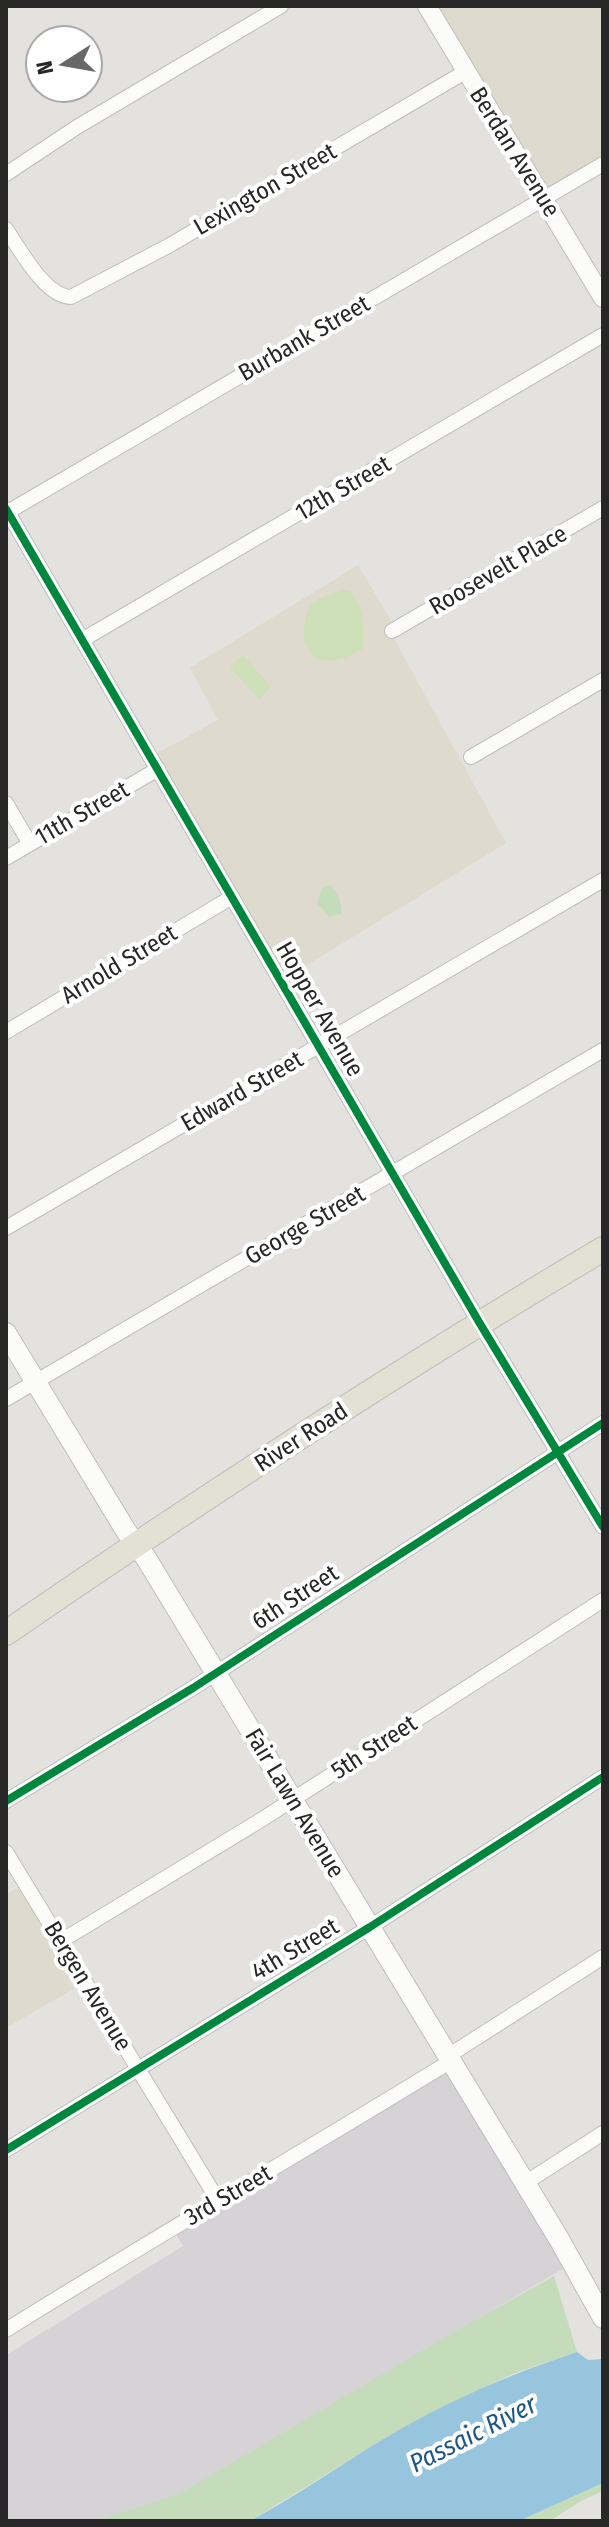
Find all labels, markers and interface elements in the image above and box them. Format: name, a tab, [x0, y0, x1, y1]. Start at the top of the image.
north arrow	[24, 24, 104, 104]
text: N	[30, 59, 59, 77]
street label: Berdan Avenue	[464, 82, 566, 222]
street label: Lexington Street	[189, 137, 341, 241]
street label: Burbank Street	[233, 289, 375, 387]
street label: 12th Street	[290, 450, 396, 526]
street label: Roosevelt Place	[424, 519, 572, 621]
street label: 11th Street	[30, 775, 134, 851]
street label: Arnold Street	[56, 918, 182, 1009]
street label: Hopper Avenue	[270, 937, 370, 1081]
street label: Edward Street	[176, 1045, 308, 1137]
street label: George Street	[240, 1179, 370, 1271]
street label: River Road	[249, 1397, 353, 1477]
street label: 6th Street	[247, 1559, 343, 1635]
street label: 5th Street	[326, 1709, 422, 1785]
street label: Fair Lawn Avenue	[239, 1723, 351, 1883]
street label: 4th Street	[246, 1912, 344, 1986]
street label: Bergen Avenue	[38, 1916, 138, 2056]
street label: 3rd Street	[179, 2159, 277, 2231]
water label: Passaic River	[404, 2388, 543, 2479]

